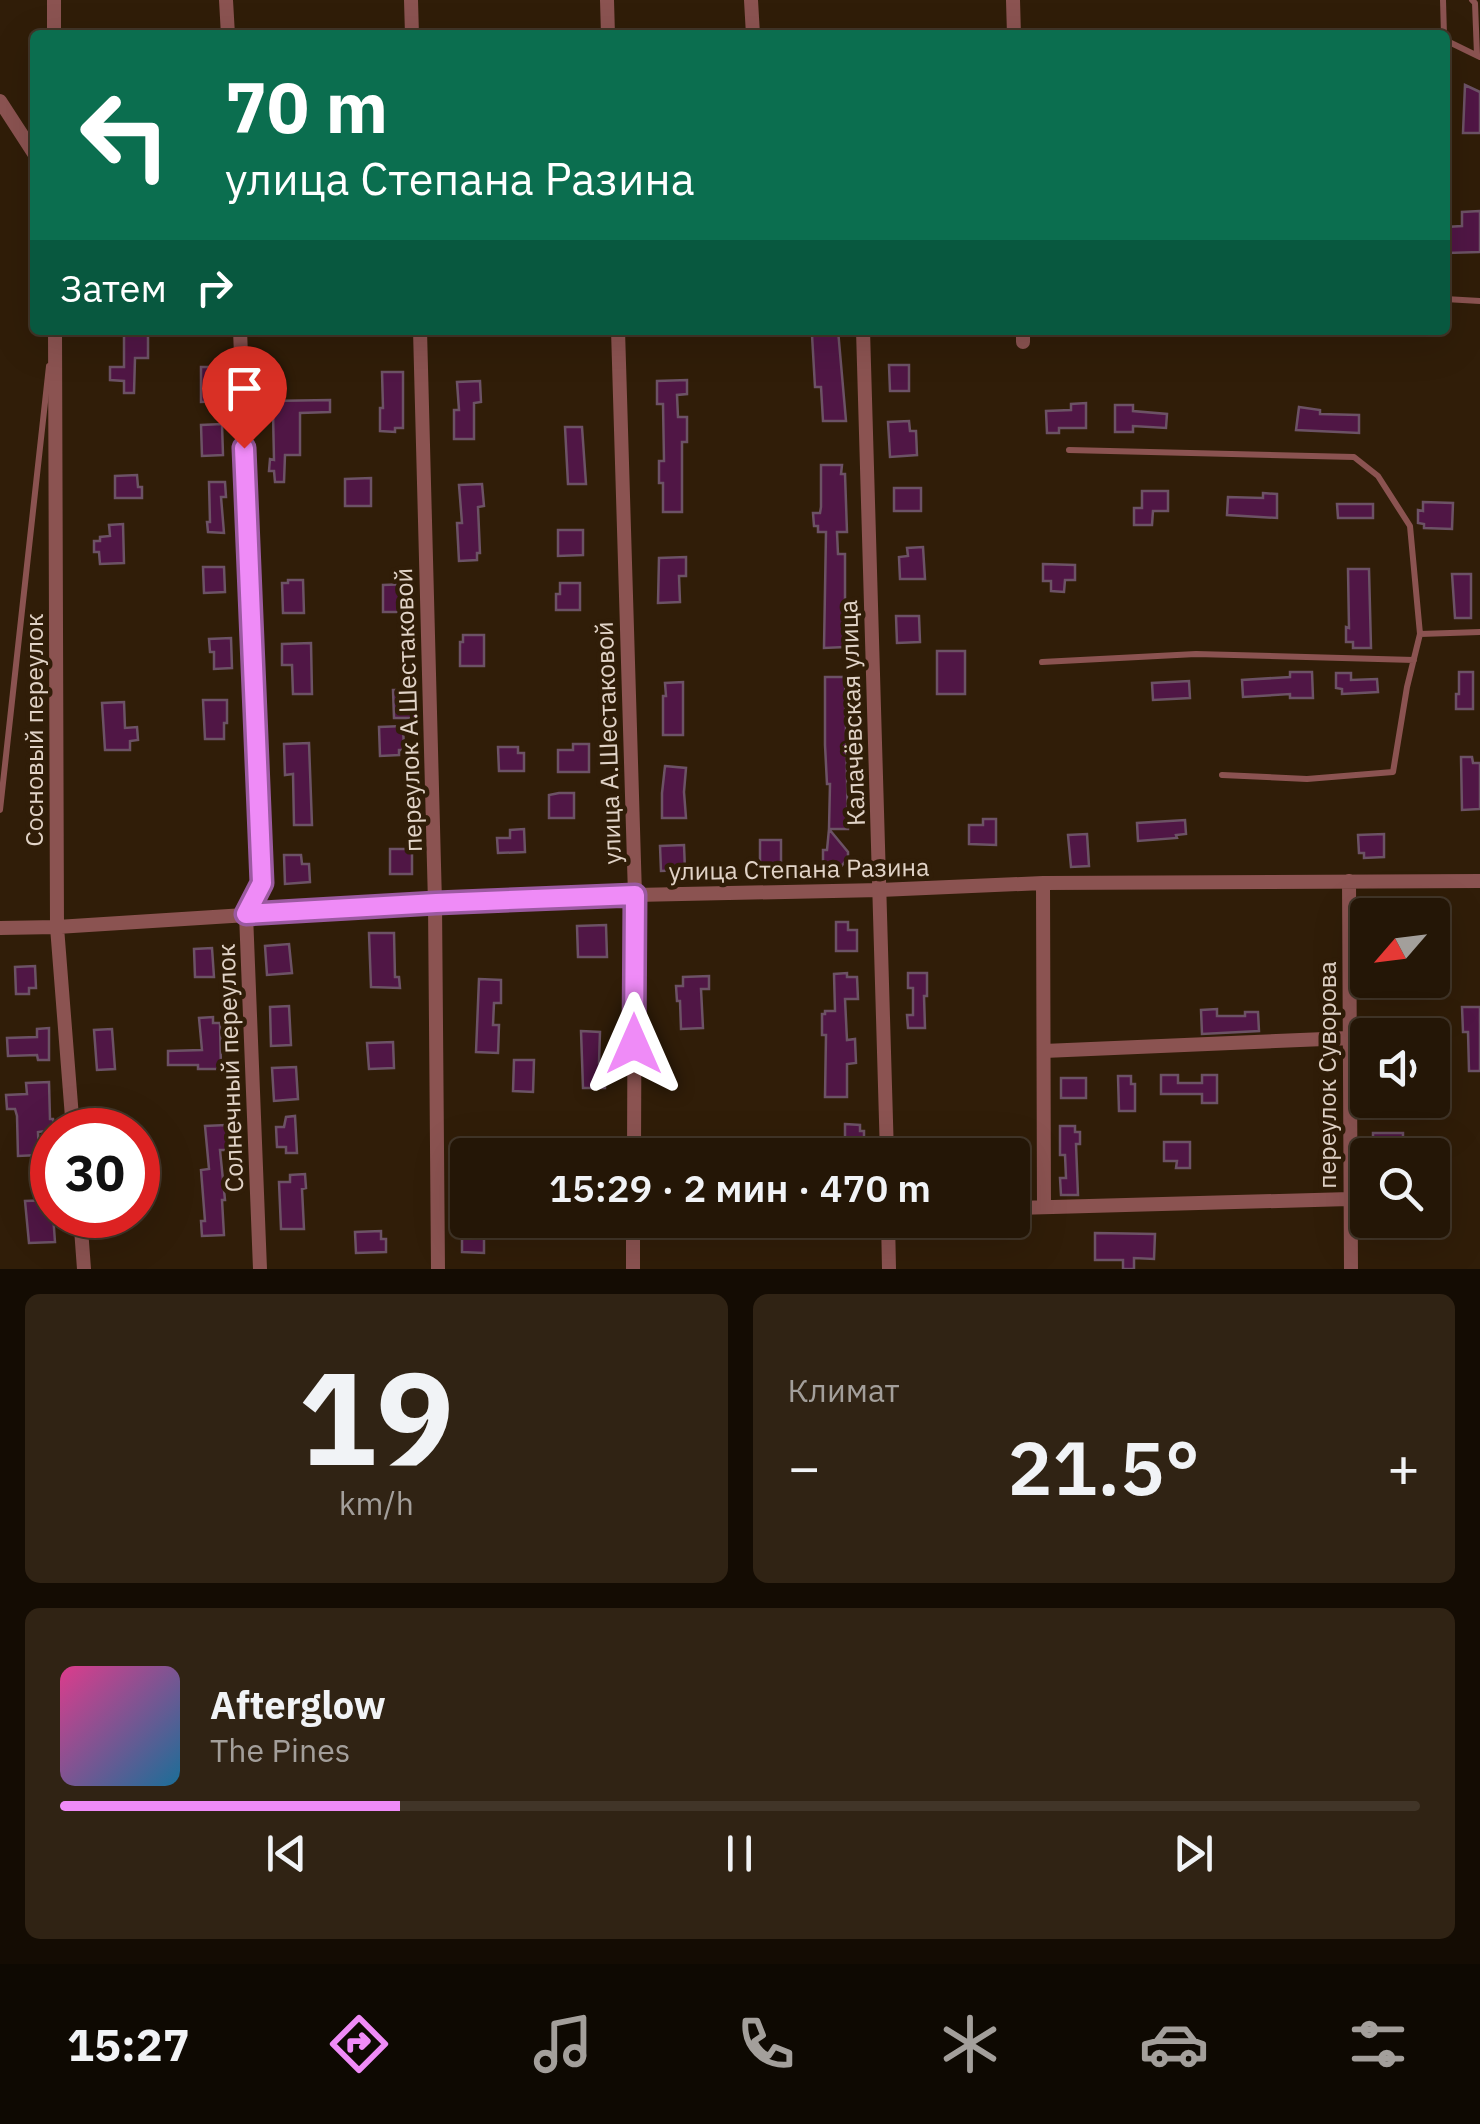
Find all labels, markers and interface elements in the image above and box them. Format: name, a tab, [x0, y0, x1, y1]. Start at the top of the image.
text: 70 m	[225, 61, 388, 152]
icon: left	[60, 70, 190, 200]
text: улица Степана Разина	[225, 149, 695, 207]
icon: right	[187, 260, 242, 315]
text: Затем	[60, 263, 167, 312]
pin	[202, 346, 287, 449]
icon: arrive	[217, 361, 272, 416]
street label: переулок А.Шестаковой	[386, 567, 429, 853]
street label: Калачёвская улица	[831, 599, 872, 827]
street label: Сосновый переулок	[17, 613, 50, 847]
street label: улица А.Шестаковой	[587, 621, 628, 865]
street label: улица Степана Разина	[668, 850, 930, 887]
north arrow	[1350, 898, 1450, 998]
map controls	[1350, 898, 1450, 1238]
street label: Солнечный переулок	[209, 943, 250, 1193]
street label: переулок Суворова	[1310, 961, 1343, 1189]
position arrow	[582, 992, 686, 1096]
button: sound	[1350, 1018, 1450, 1118]
speed limit sign: 30	[30, 1108, 160, 1238]
button: search	[1350, 1138, 1450, 1238]
text: 15:29 · 2 мин · 470 m	[549, 1163, 931, 1212]
text: 19	[298, 1332, 454, 1501]
text: Климат	[788, 1369, 900, 1411]
text: 21.5°	[1007, 1418, 1200, 1516]
text: −	[788, 1431, 821, 1502]
text: +	[1387, 1431, 1420, 1502]
text: km/h	[339, 1482, 414, 1524]
text: Afterglow	[210, 1680, 386, 1729]
text: The Pines	[210, 1729, 350, 1771]
icon: previous	[259, 1826, 314, 1881]
icon: pause	[712, 1826, 767, 1881]
icon: next	[1166, 1826, 1221, 1881]
icon: directions	[324, 2009, 394, 2079]
icon: music	[528, 2009, 598, 2079]
icon: phone	[731, 2009, 801, 2079]
icon: climate	[935, 2009, 1005, 2079]
icon: car	[1139, 2009, 1209, 2079]
icon: filters	[1343, 2009, 1413, 2079]
text: 15:27	[67, 2015, 190, 2073]

